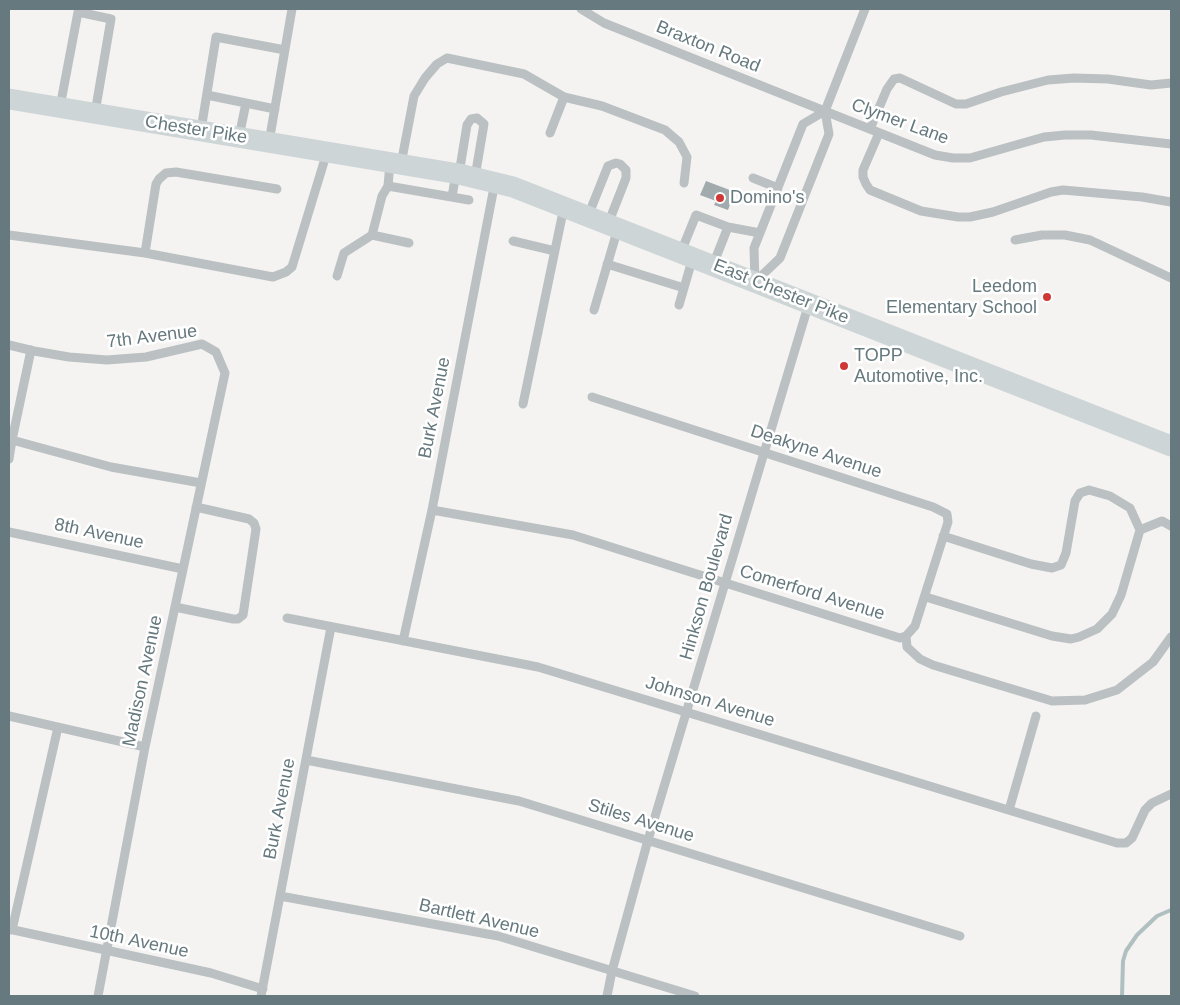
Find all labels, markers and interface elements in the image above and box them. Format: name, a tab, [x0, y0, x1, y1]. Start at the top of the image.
street label: Braxton Road	[653, 16, 763, 78]
street label: Clymer Lane	[848, 94, 952, 150]
street label: Chester Pike	[143, 111, 249, 149]
place label: Domino's	[730, 187, 804, 209]
marker: Domino's	[714, 192, 726, 204]
street label: East Chester Pike	[710, 255, 852, 329]
place label: Leedom Elementary School	[886, 276, 1037, 318]
marker: Leedom Elementary School	[1041, 291, 1053, 303]
street label: 7th Avenue	[106, 321, 198, 353]
place label: TOPP Automotive, Inc.	[854, 345, 983, 388]
street label: Burk Avenue	[415, 356, 455, 460]
marker: TOPP Automotive, Inc.	[838, 360, 850, 372]
street label: Deakyne Avenue	[748, 421, 884, 483]
street label: Hinkson Boulevard	[676, 511, 738, 663]
street label: 8th Avenue	[52, 514, 146, 554]
street label: Comerford Avenue	[737, 561, 887, 625]
street label: Madison Avenue	[119, 613, 167, 749]
street label: Johnson Avenue	[643, 672, 777, 732]
street label: Burk Avenue	[260, 757, 300, 861]
street label: Stiles Avenue	[585, 795, 697, 847]
street label: Bartlett Avenue	[417, 895, 541, 943]
street label: 10th Avenue	[87, 921, 191, 963]

